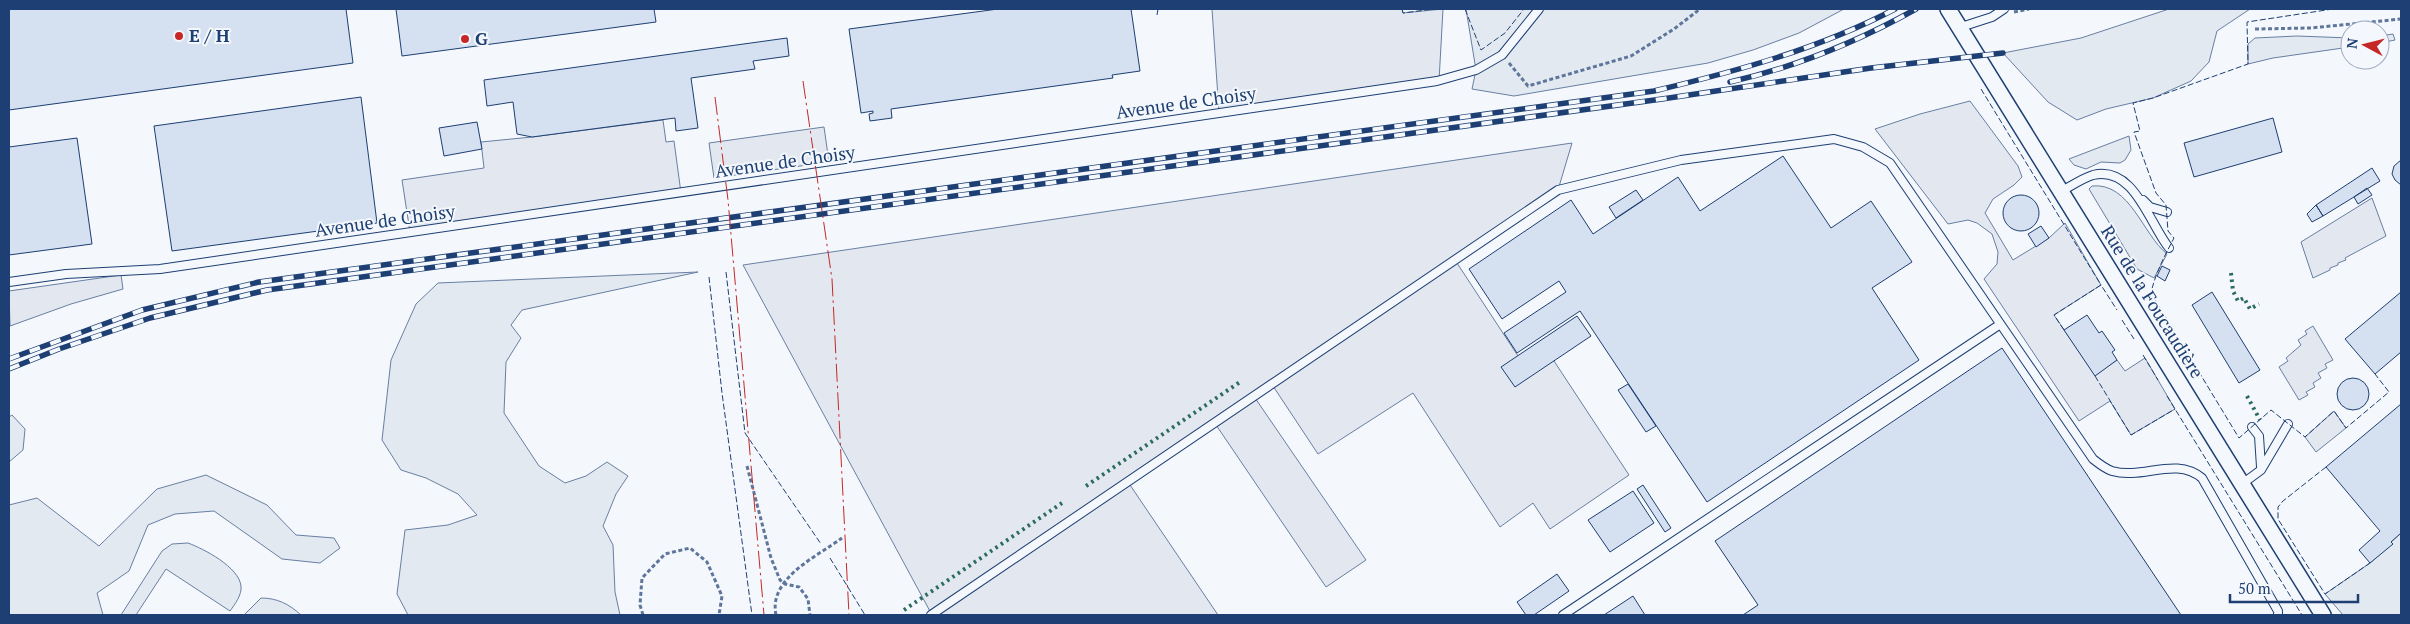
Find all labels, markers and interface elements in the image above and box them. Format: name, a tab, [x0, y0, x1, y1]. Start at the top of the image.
north arrow	[2340, 20, 2390, 70]
place label: E / H	[189, 23, 230, 47]
place label: G	[475, 26, 488, 50]
marker: E / H	[173, 30, 185, 42]
marker: G	[459, 33, 471, 45]
text: N	[2342, 37, 2362, 50]
street label: Avenue de Choisy	[1114, 80, 1258, 124]
street label: Avenue de Choisy	[713, 139, 857, 183]
street label: Avenue de Choisy	[313, 198, 457, 242]
street label: Rue de la Foucaudière	[2096, 221, 2210, 382]
scale bar	[2230, 572, 2358, 604]
text: 50 m	[2238, 578, 2271, 598]

